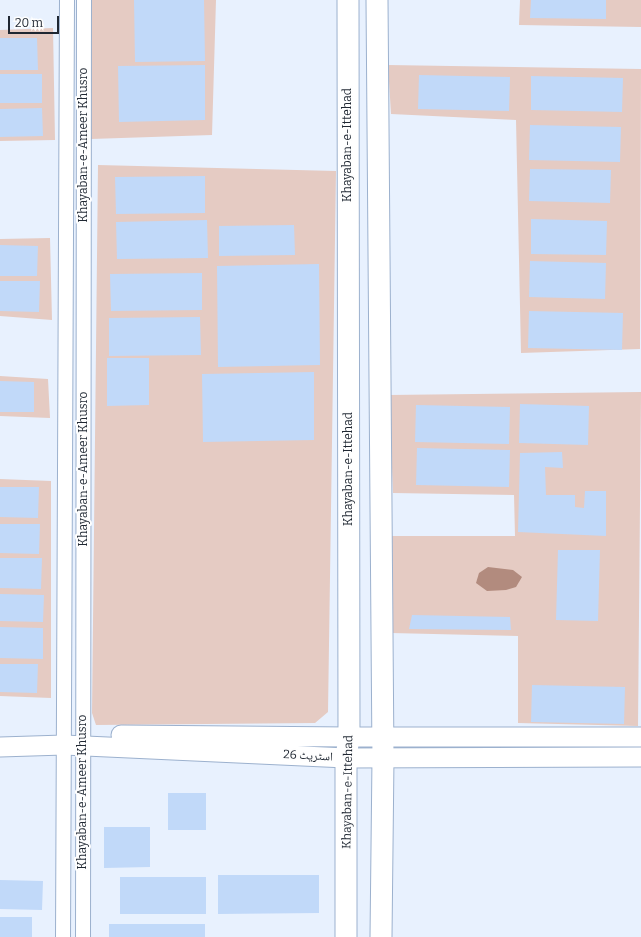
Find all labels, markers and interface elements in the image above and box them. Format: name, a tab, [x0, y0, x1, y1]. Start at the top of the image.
scale bar	[10, 8, 61, 34]
text: 20 m	[15, 16, 43, 30]
street label: Khayaban-e-Ameer Khusro	[77, 68, 91, 222]
street label: Khayaban-e-Ittehad	[341, 88, 355, 202]
street label: Khayaban-e-Ameer Khusro	[77, 392, 91, 546]
street label: Khayaban-e-Ittehad	[342, 412, 356, 526]
street label: Khayaban-e-Ameer Khusro	[76, 715, 90, 869]
street label: Khayaban-e-Ittehad	[340, 735, 356, 849]
street label: اسٹریٹ 26	[283, 748, 333, 764]

